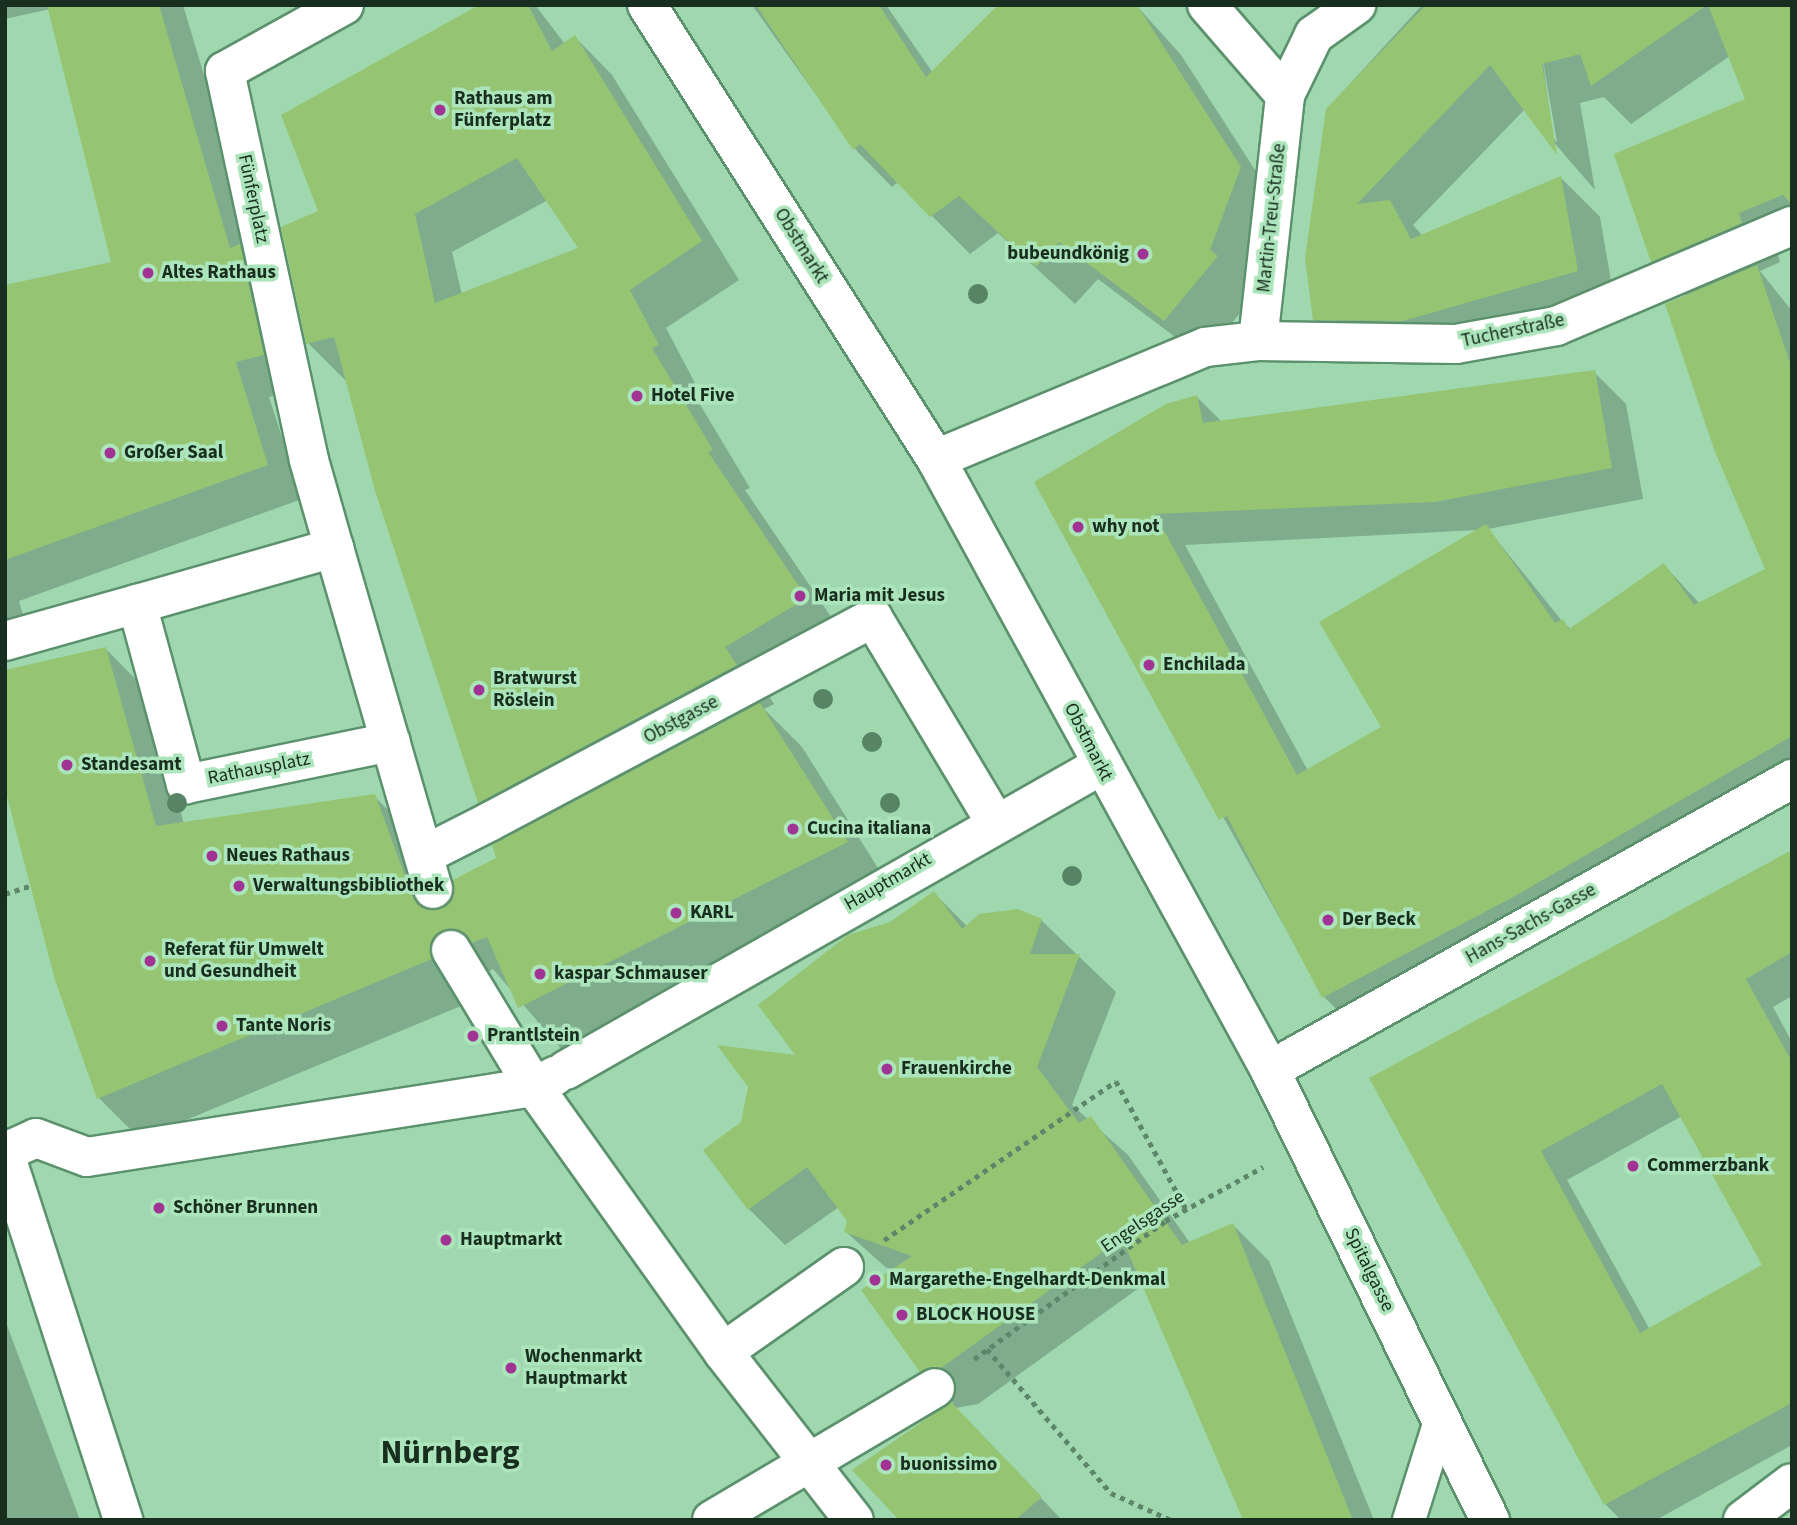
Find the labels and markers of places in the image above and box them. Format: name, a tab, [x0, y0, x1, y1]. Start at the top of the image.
place label: Rathaus am Fünferplatz	[454, 88, 553, 132]
marker: Rathaus am Fünferplatz	[432, 102, 448, 118]
place label: bubeundkönig	[1007, 243, 1129, 265]
marker: bubeundkönig	[1135, 246, 1151, 262]
place label: Altes Rathaus	[162, 262, 276, 284]
marker: Altes Rathaus	[140, 265, 156, 281]
place label: Hotel Five	[651, 385, 735, 407]
marker: Hotel Five	[629, 388, 645, 404]
place label: Großer Saal	[124, 442, 223, 464]
marker: Großer Saal	[102, 445, 118, 461]
place label: why not	[1092, 516, 1159, 538]
marker: why not	[1070, 519, 1086, 535]
place label: Maria mit Jesus	[814, 585, 945, 607]
marker: Maria mit Jesus	[792, 588, 808, 604]
place label: Enchilada	[1163, 654, 1246, 676]
marker: Enchilada	[1141, 657, 1157, 673]
place label: Bratwurst Röslein	[493, 668, 577, 712]
marker: Bratwurst Röslein	[471, 682, 487, 698]
place label: Standesamt	[81, 754, 182, 776]
marker: Standesamt	[59, 757, 75, 773]
place label: Cucina italiana	[807, 818, 931, 840]
marker: Cucina italiana	[785, 821, 801, 837]
place label: Neues Rathaus	[226, 845, 350, 867]
marker: Neues Rathaus	[204, 848, 220, 864]
place label: Verwaltungsbibliothek	[253, 875, 444, 897]
marker: Verwaltungsbibliothek	[231, 878, 247, 894]
place label: KARL	[690, 902, 734, 924]
marker: KARL	[668, 905, 684, 921]
place label: Der Beck	[1342, 909, 1416, 931]
marker: Der Beck	[1320, 912, 1336, 928]
place label: Referat für Umwelt und Gesundheit	[164, 939, 324, 983]
marker: Referat für Umwelt und Gesundheit	[142, 953, 158, 969]
place label: kaspar Schmauser	[554, 963, 708, 985]
marker: kaspar Schmauser	[532, 966, 548, 982]
place label: Tante Noris	[236, 1015, 331, 1037]
marker: Tante Noris	[214, 1018, 230, 1034]
place label: Prantlstein	[487, 1025, 580, 1047]
marker: Prantlstein	[465, 1028, 481, 1044]
place label: Frauenkirche	[901, 1058, 1012, 1080]
marker: Frauenkirche	[879, 1061, 895, 1077]
place label: Commerzbank	[1647, 1155, 1769, 1177]
marker: Commerzbank	[1625, 1158, 1641, 1174]
place label: Schöner Brunnen	[173, 1197, 318, 1219]
marker: Schöner Brunnen	[151, 1200, 167, 1216]
place label: Hauptmarkt	[460, 1229, 562, 1251]
marker: Hauptmarkt	[438, 1232, 454, 1248]
place label: Margarethe-Engelhardt-Denkmal	[889, 1269, 1165, 1291]
marker: Margarethe-Engelhardt-Denkmal	[867, 1272, 883, 1288]
place label: BLOCK HOUSE	[916, 1304, 1035, 1326]
marker: BLOCK HOUSE	[894, 1307, 910, 1323]
place label: Wochenmarkt Hauptmarkt	[525, 1346, 642, 1390]
marker: Wochenmarkt Hauptmarkt	[503, 1360, 519, 1376]
place label: buonissimo	[900, 1454, 997, 1476]
marker: buonissimo	[878, 1457, 894, 1473]

